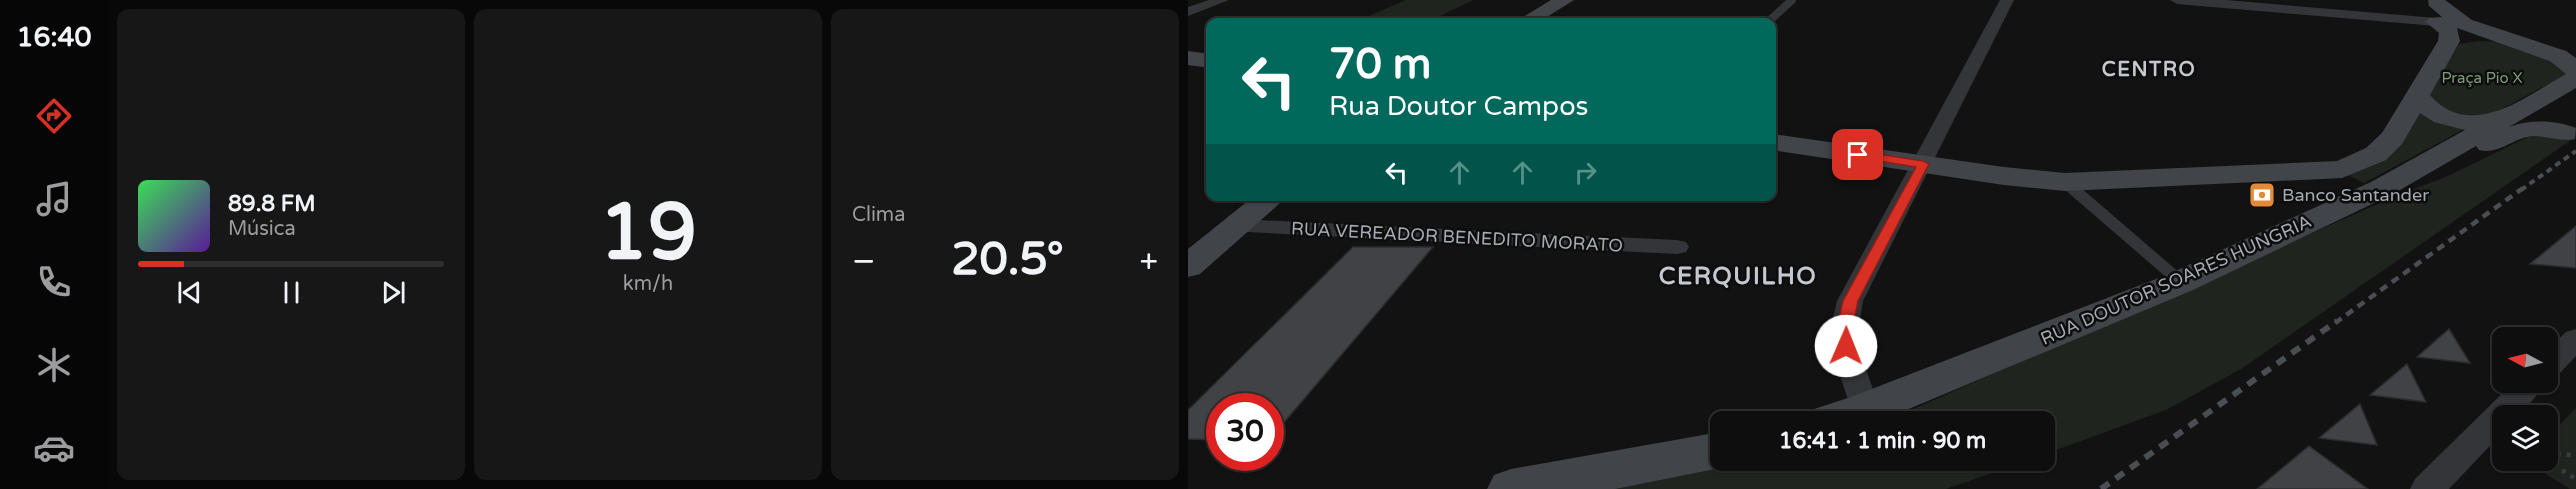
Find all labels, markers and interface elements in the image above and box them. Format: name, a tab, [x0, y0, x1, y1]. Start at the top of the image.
text: 16:40	[17, 21, 91, 54]
text: 70 m	[1329, 39, 1431, 90]
icon: left	[1230, 42, 1308, 120]
district label: CENTRO	[2102, 58, 2196, 82]
park label: Praça Pio X	[2441, 69, 2523, 87]
text: Rua Doutor Campos	[1329, 90, 1589, 123]
icon: directions	[33, 95, 75, 137]
pin	[1832, 129, 1883, 180]
icon: arrive	[1841, 138, 1874, 171]
icon: left	[1380, 156, 1413, 189]
icon: ahead	[1443, 156, 1476, 189]
icon: ahead	[1506, 156, 1539, 189]
icon: right	[1569, 156, 1602, 189]
icon: music	[33, 178, 75, 220]
bank icon: Banco Santander	[2247, 180, 2277, 210]
place label: Banco Santander	[2282, 184, 2429, 206]
text: 19	[599, 186, 697, 280]
text: 89.8 FM	[228, 191, 315, 217]
text: Clima	[852, 203, 905, 227]
street label: RUA DOUTOR SOARES HUNGRIA	[2037, 210, 2315, 350]
text: Música	[228, 217, 296, 241]
street label: RUA VEREADOR BENEDITO MORATO	[1291, 217, 1623, 257]
text: 20.5°	[951, 233, 1064, 287]
text: −	[852, 242, 876, 281]
text: +	[1139, 242, 1158, 281]
icon: phone	[33, 261, 75, 303]
district label: CERQUILHO	[1659, 262, 1817, 291]
text: km/h	[623, 272, 673, 296]
icon: previous	[173, 276, 206, 309]
icon: pause	[275, 276, 308, 309]
icon: next	[377, 276, 410, 309]
position arrow	[1814, 314, 1878, 378]
north arrow	[2492, 327, 2558, 393]
map controls	[2492, 327, 2558, 471]
icon: climate	[33, 344, 75, 386]
speed limit sign: 30	[1206, 393, 1284, 471]
button: layers	[2492, 405, 2558, 471]
icon: car	[33, 427, 75, 469]
text: 16:41 · 1 min · 90 m	[1779, 428, 1986, 454]

